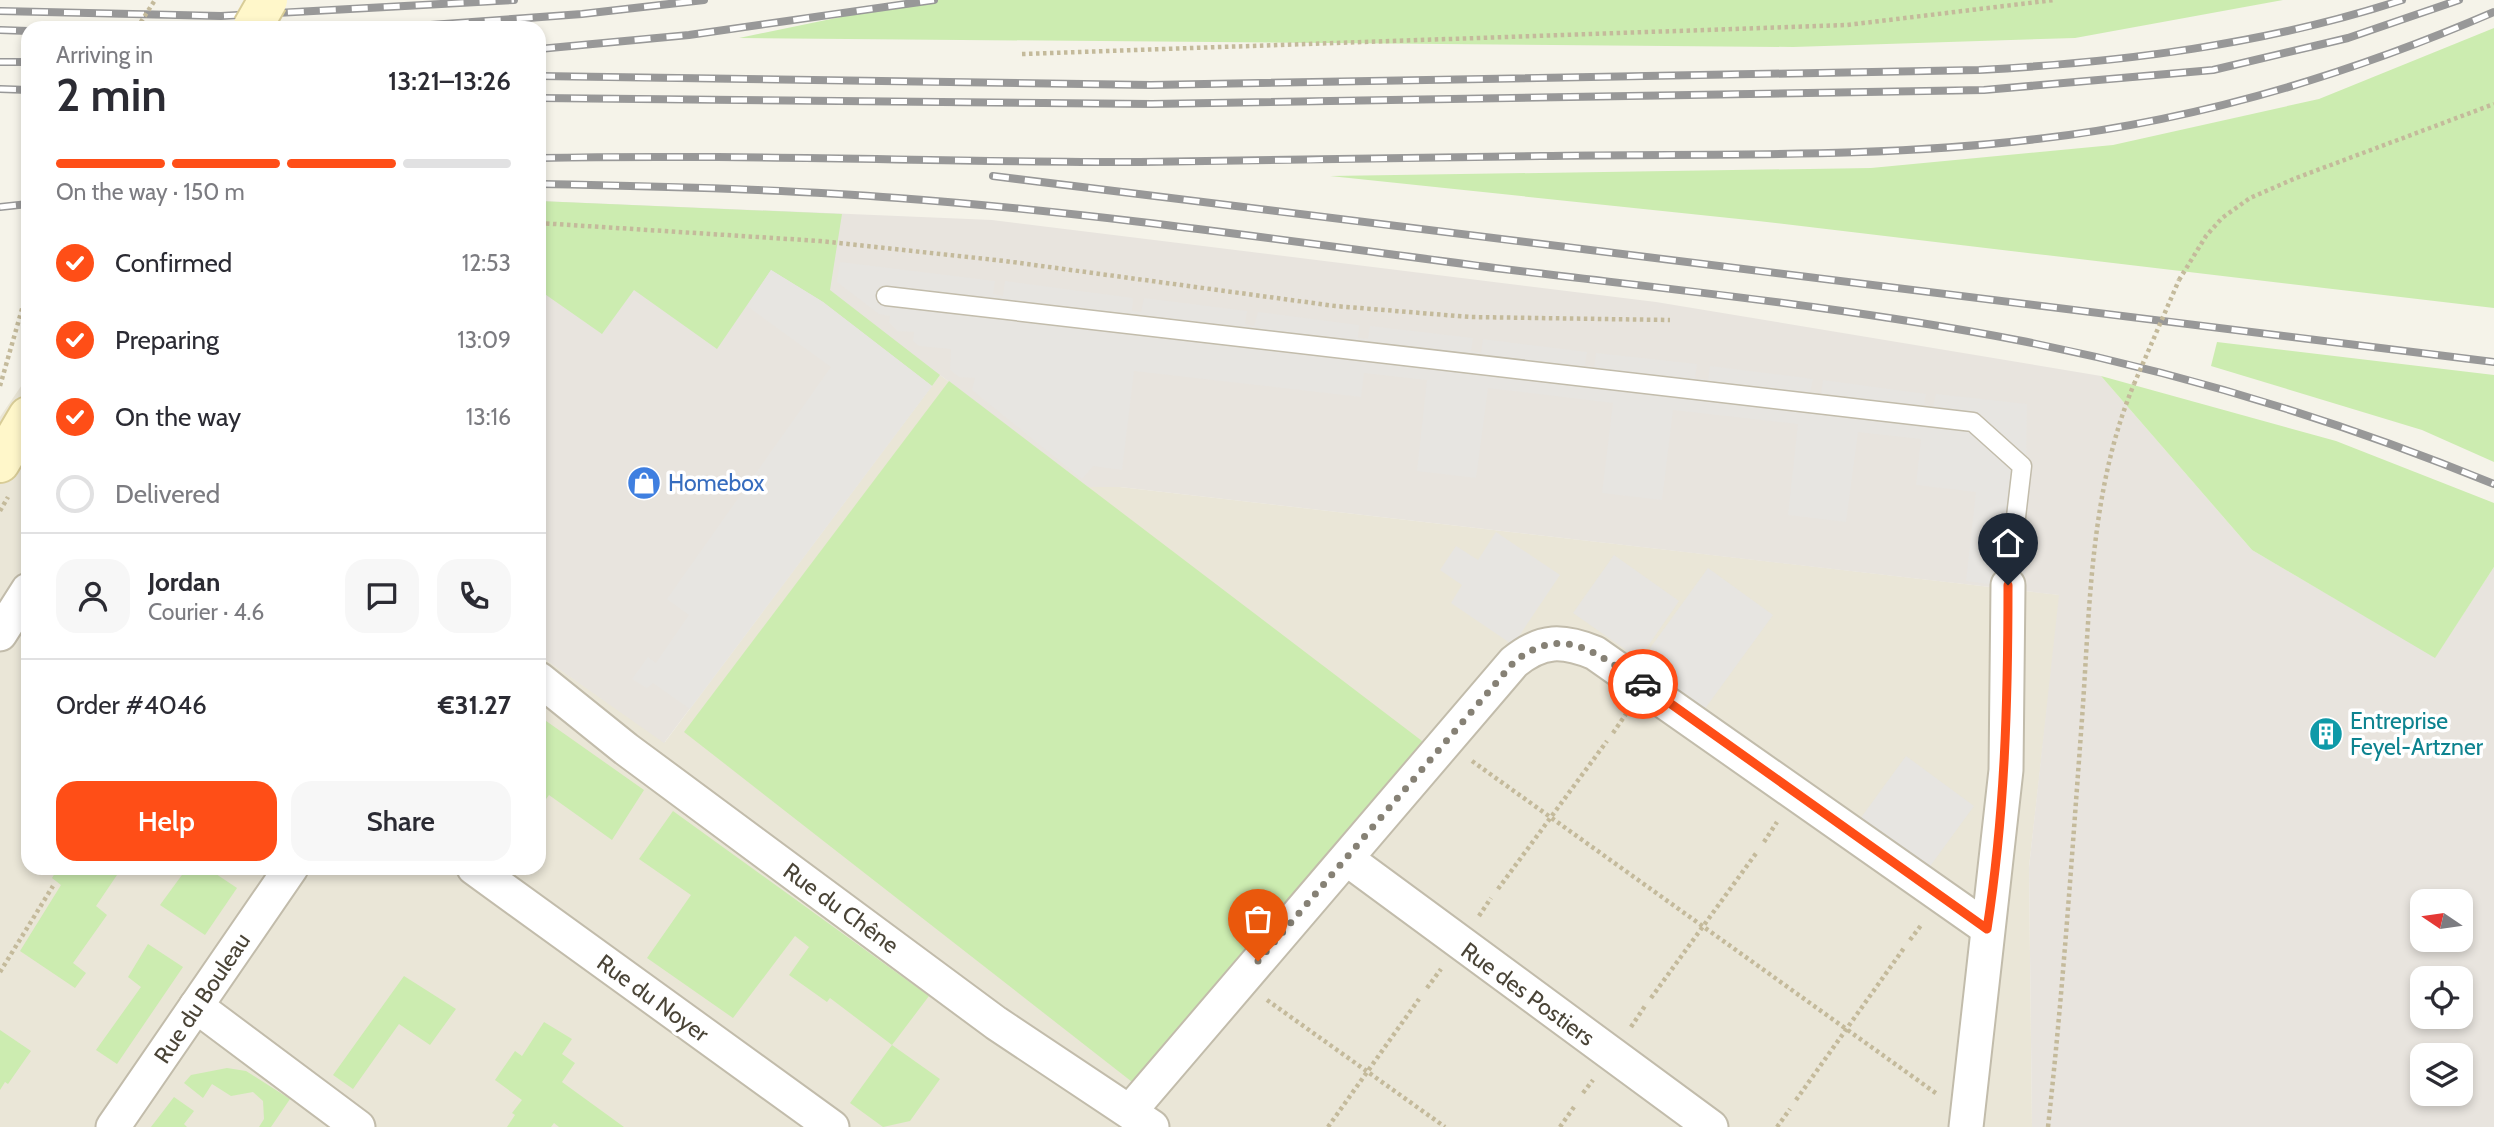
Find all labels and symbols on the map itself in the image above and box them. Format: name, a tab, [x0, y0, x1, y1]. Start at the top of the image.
shop icon: Homebox	[625, 464, 663, 502]
place label: Homebox	[668, 469, 764, 497]
pin	[1978, 513, 2038, 585]
courier	[1608, 649, 1678, 719]
place label: Entreprise Feyel-Artzner	[2350, 707, 2484, 761]
building icon: Entreprise Feyel-Artzner	[2307, 715, 2345, 753]
street label: Rue du Chêne	[778, 857, 904, 959]
pin	[1228, 889, 1288, 961]
north arrow	[2410, 889, 2473, 952]
street label: Rue du Bouleau	[148, 927, 256, 1069]
street label: Rue des Postiers	[1456, 936, 1600, 1052]
street label: Rue du Noyer	[592, 948, 715, 1048]

